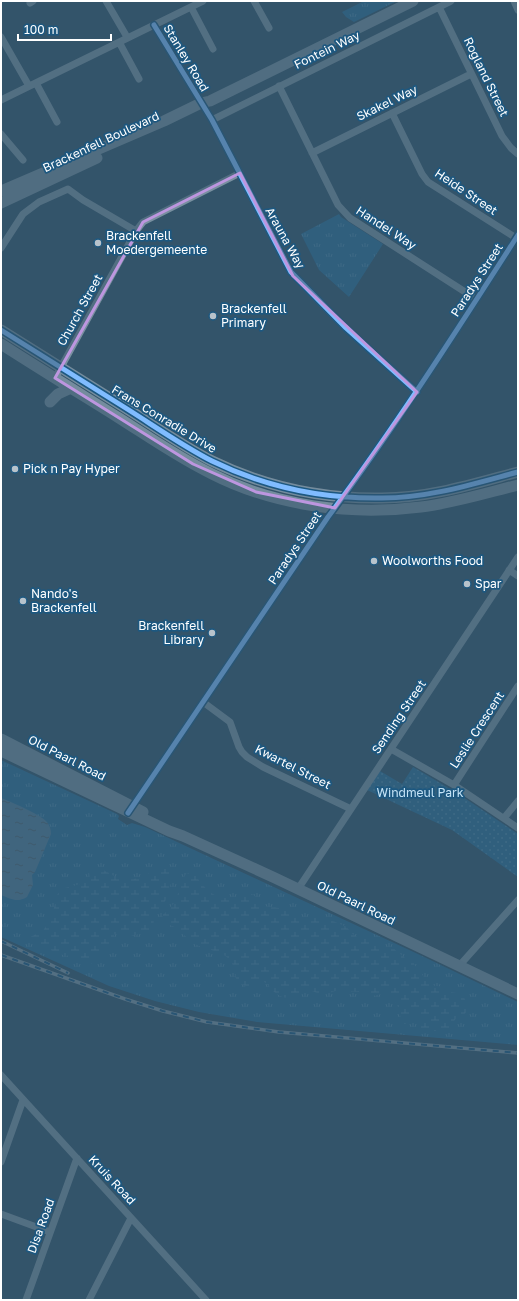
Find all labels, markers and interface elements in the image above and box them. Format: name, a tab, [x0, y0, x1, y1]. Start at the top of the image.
scale bar	[18, 16, 111, 42]
street label: Stanley Road	[160, 21, 212, 94]
text: 100 m	[24, 22, 58, 37]
street label: Fontein Way	[292, 27, 362, 72]
street label: Rogland Street	[461, 35, 512, 119]
street label: Skakel Way	[354, 81, 420, 124]
street label: Brackenfell Boulevard	[40, 108, 161, 175]
street label: Heide Street	[432, 165, 501, 218]
street label: Handel Way	[353, 203, 419, 253]
street label: Arauna Way	[262, 204, 309, 271]
place label: Brackenfell Moedergemeente	[106, 228, 207, 257]
marker: Brackenfell Moedergemeente	[93, 238, 103, 248]
street label: Paradys Street	[447, 240, 506, 319]
street label: Church Street	[54, 271, 106, 348]
place label: Brackenfell Primary	[221, 301, 287, 330]
marker: Brackenfell Primary	[208, 311, 218, 321]
street label: Frans Conradie Drive	[109, 381, 219, 456]
place label: Pick n Pay Hyper	[23, 461, 120, 476]
marker: Pick n Pay Hyper	[10, 464, 20, 474]
street label: Paradys Street	[265, 508, 325, 587]
place label: Woolworths Food	[382, 553, 483, 568]
marker: Woolworths Food	[369, 556, 379, 566]
place label: Spar	[475, 576, 502, 591]
marker: Spar	[462, 579, 472, 589]
place label: Nando's Brackenfell	[31, 586, 97, 615]
marker: Nando's Brackenfell	[18, 596, 28, 606]
place label: Brackenfell Library	[138, 618, 204, 647]
marker: Brackenfell Library	[207, 628, 217, 638]
street label: Sending Street	[368, 677, 429, 757]
street label: Leslie Crescent	[446, 688, 507, 771]
street label: Old Paarl Road	[26, 732, 109, 784]
street label: Kwartel Street	[253, 741, 334, 792]
park label: Windmeul Park	[376, 785, 464, 800]
street label: Old Paarl Road	[315, 877, 398, 928]
street label: Kruis Road	[86, 1152, 139, 1208]
street label: Disa Road	[24, 1196, 57, 1255]

